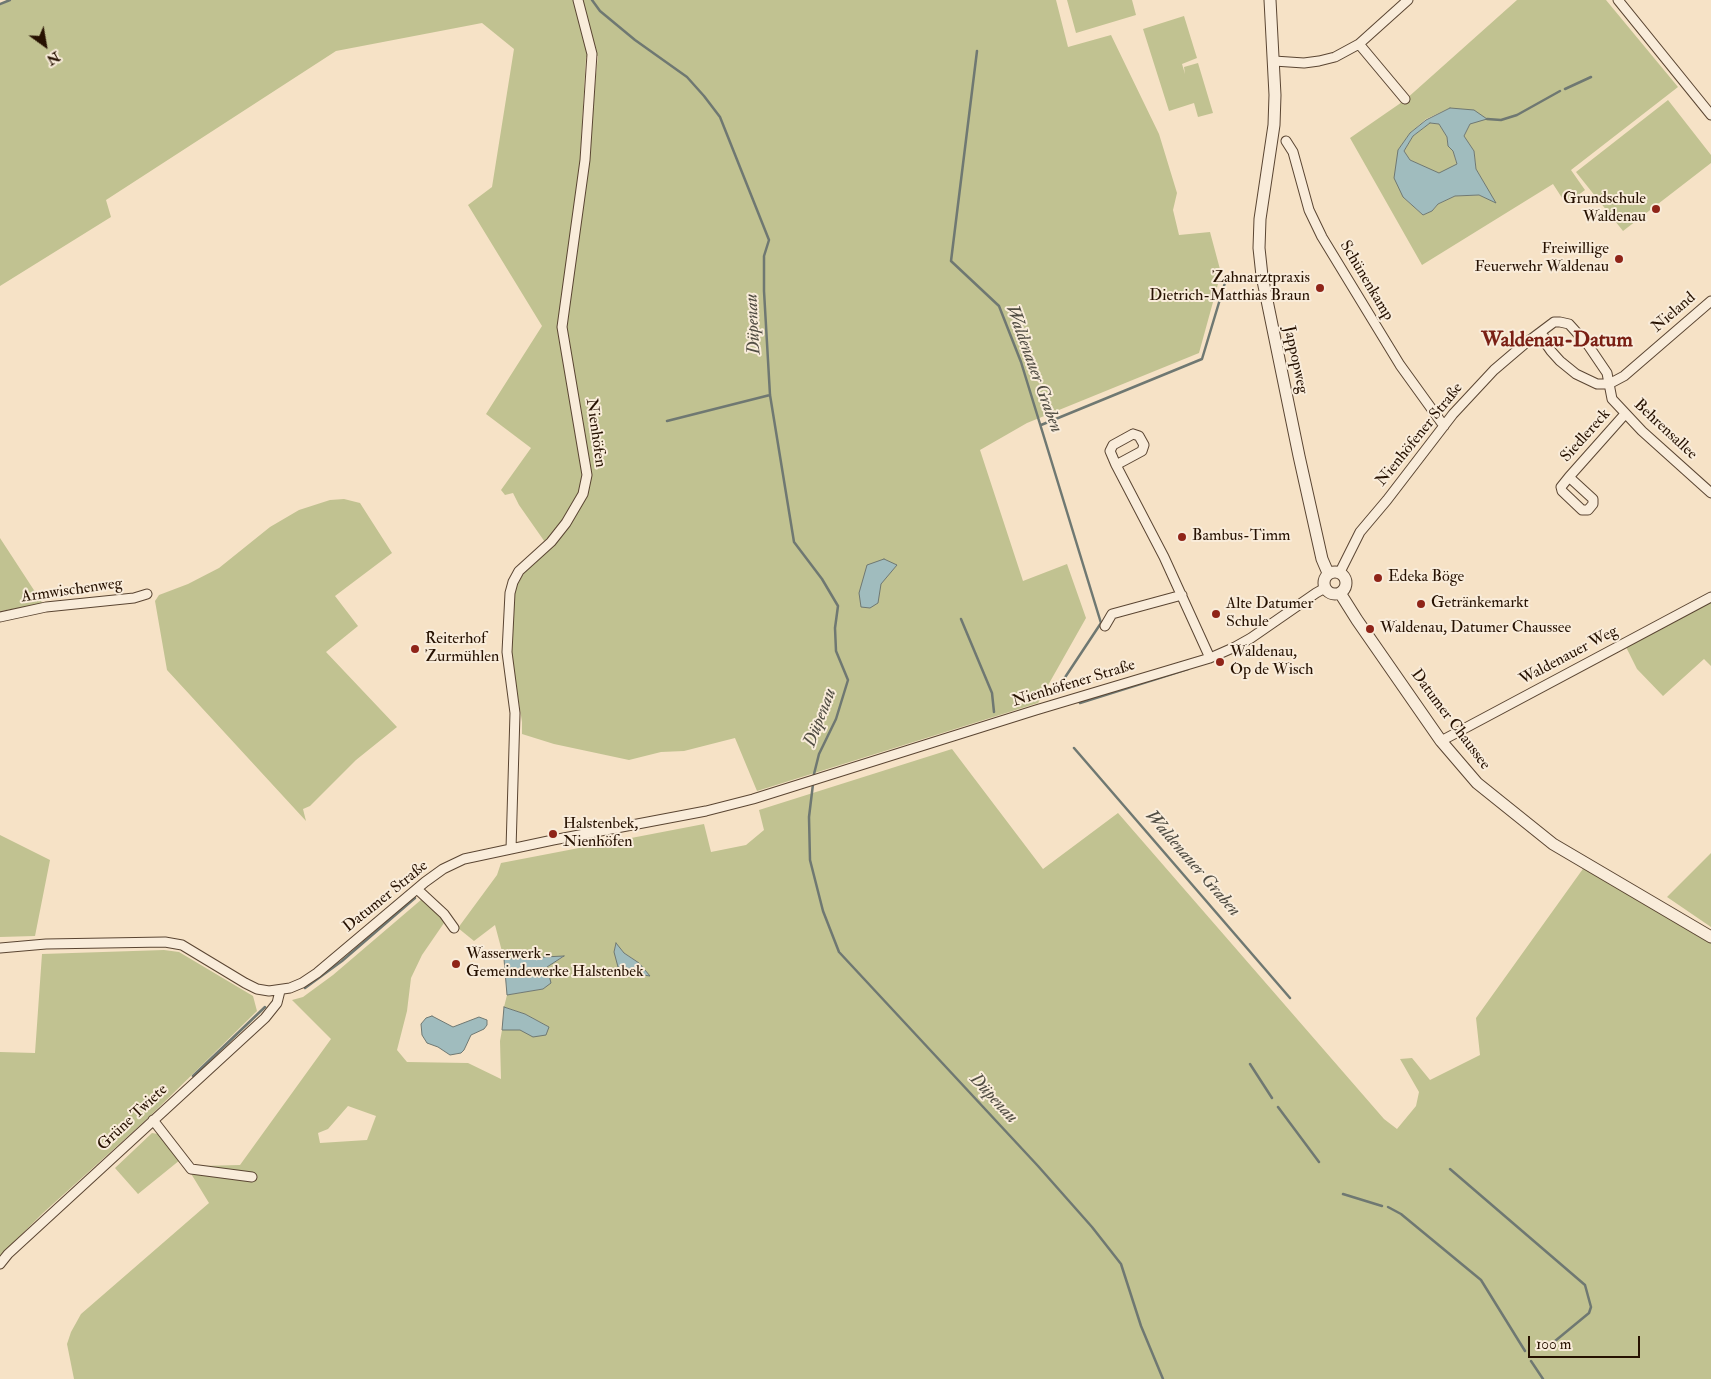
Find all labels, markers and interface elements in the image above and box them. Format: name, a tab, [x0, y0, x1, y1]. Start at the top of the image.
north arrow	[20, 20, 70, 70]
text: N	[43, 48, 63, 69]
place label: Grundschule Waldenau	[1563, 190, 1646, 228]
marker: Grundschule Waldenau	[1650, 203, 1662, 215]
street label: Schünenkamp	[1335, 238, 1397, 324]
place label: Freiwillige Feuerwehr Waldenau	[1474, 240, 1609, 278]
marker: Freiwillige Feuerwehr Waldenau	[1613, 253, 1625, 265]
place label: Zahnarztpraxis Dietrich-Matthias Braun	[1149, 269, 1310, 307]
marker: Zahnarztpraxis Dietrich-Matthias Braun	[1314, 282, 1326, 294]
street label: Nieland	[1648, 289, 1700, 337]
water label: Düpenau	[742, 293, 766, 355]
water label: Waldenauer Graben	[1000, 302, 1066, 436]
street label: Jappopweg	[1278, 324, 1312, 396]
district label: Waldenau-Datum	[1481, 328, 1633, 354]
street label: Nienhöfener Straße	[1372, 379, 1468, 491]
street label: Behrensallee	[1629, 396, 1701, 464]
street label: Nienhöfen	[581, 397, 609, 469]
street label: Siedlereck	[1557, 405, 1615, 467]
place label: Bambus-Timm	[1192, 527, 1290, 547]
marker: Bambus-Timm	[1176, 531, 1188, 543]
place label: Edeka Böge	[1388, 568, 1464, 588]
marker: Edeka Böge	[1372, 572, 1384, 584]
street label: Armwischenweg	[20, 574, 124, 608]
place label: Getränkemarkt	[1431, 594, 1529, 614]
place label: Alte Datumer Schule	[1226, 595, 1313, 633]
marker: Getränkemarkt	[1415, 598, 1427, 610]
marker: Alte Datumer Schule	[1210, 608, 1222, 620]
place label: Waldenau, Datumer Chaussee	[1380, 619, 1571, 639]
street label: Waldenauer Weg	[1517, 622, 1621, 690]
marker: Waldenau, Datumer Chaussee	[1364, 623, 1376, 635]
place label: Reiterhof Zurmühlen	[425, 630, 499, 668]
marker: Reiterhof Zurmühlen	[409, 643, 421, 655]
place label: Waldenau, Op de Wisch	[1230, 643, 1313, 681]
street label: Nienhöfener Straße	[1010, 656, 1138, 712]
marker: Waldenau, Op de Wisch	[1214, 656, 1226, 668]
street label: Datumer Chaussee	[1406, 666, 1494, 774]
water label: Düpenau	[800, 686, 842, 750]
water label: Waldenauer Graben	[1140, 806, 1244, 922]
place label: Halstenbek, Nienhöfen	[563, 815, 638, 853]
marker: Halstenbek, Nienhöfen	[547, 828, 559, 840]
street label: Datumer Straße	[340, 857, 432, 937]
place label: Wasserwerk - Gemeindewerke Halstenbek	[466, 945, 644, 983]
marker: Wasserwerk - Gemeindewerke Halstenbek	[450, 958, 462, 970]
water label: Düpenau	[964, 1069, 1022, 1129]
street label: Grüne Twiete	[94, 1081, 172, 1155]
scale bar	[1531, 1326, 1644, 1358]
text: 100 m	[1536, 1335, 1571, 1354]

